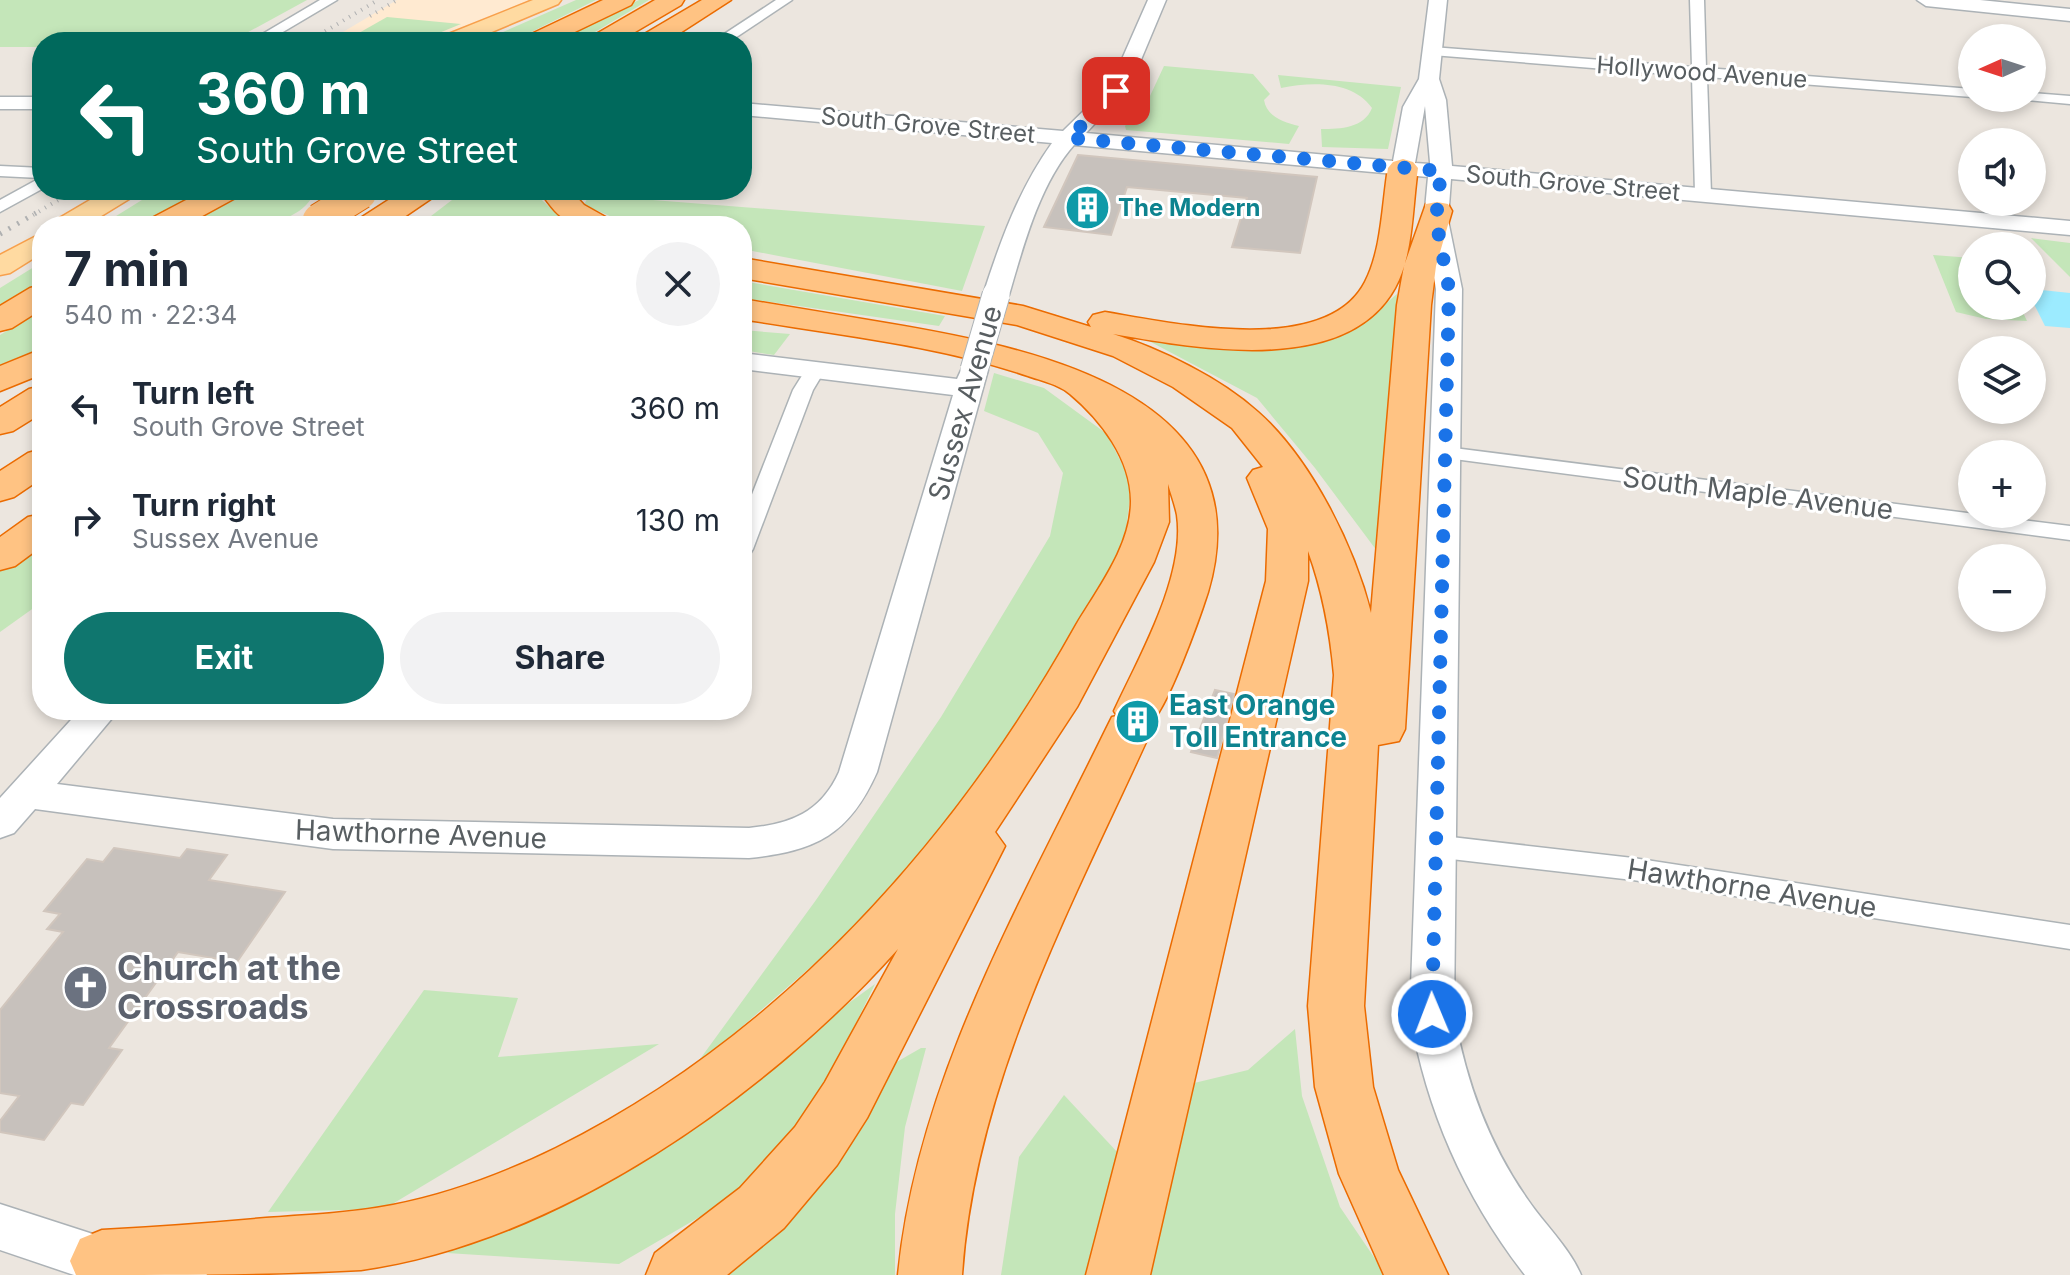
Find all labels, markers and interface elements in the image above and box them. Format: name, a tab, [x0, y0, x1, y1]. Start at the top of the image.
north arrow	[1958, 24, 2046, 112]
map controls	[1958, 24, 2046, 632]
street label: Hollywood Avenue	[1596, 50, 1808, 94]
pin	[1082, 57, 1150, 125]
text: 360 m	[196, 60, 371, 128]
icon: left	[64, 64, 168, 168]
icon: arrive	[1094, 69, 1138, 113]
street label: South Grove Street	[820, 101, 1036, 149]
text: South Grove Street	[196, 128, 518, 172]
button: sound	[1958, 128, 2046, 216]
street label: South Grove Street	[1465, 159, 1681, 207]
building icon: The Modern	[1063, 183, 1111, 231]
place label: The Modern	[1118, 193, 1260, 222]
button: search	[1958, 232, 2046, 320]
text: 7 min	[64, 239, 190, 298]
button: close	[636, 242, 720, 326]
text: 540 m · 22:34	[64, 299, 237, 330]
street label: Sussex Avenue	[921, 302, 1009, 504]
button: layers	[1958, 336, 2046, 424]
text: Turn left	[132, 375, 254, 411]
icon: left	[64, 386, 108, 430]
text: 360 m	[629, 390, 720, 426]
text: South Grove Street	[132, 411, 365, 442]
button: +	[1958, 440, 2046, 528]
street label: South Maple Avenue	[1621, 460, 1895, 526]
text: Turn right	[132, 487, 276, 523]
icon: right	[64, 498, 108, 542]
text: 130 m	[636, 502, 720, 538]
text: Sussex Avenue	[132, 523, 319, 554]
button: −	[1958, 544, 2046, 632]
button: Exit	[64, 612, 384, 704]
button: Share	[400, 612, 720, 704]
place label: East Orange Toll Entrance	[1169, 688, 1347, 754]
building icon: East Orange Toll Entrance	[1114, 697, 1162, 745]
street label: Hawthorne Avenue	[294, 813, 548, 855]
street label: Hawthorne Avenue	[1625, 851, 1879, 925]
place label: Church at the Crossroads	[117, 947, 341, 1027]
church icon: Church at the Crossroads	[62, 963, 110, 1011]
position arrow	[1390, 972, 1474, 1056]

